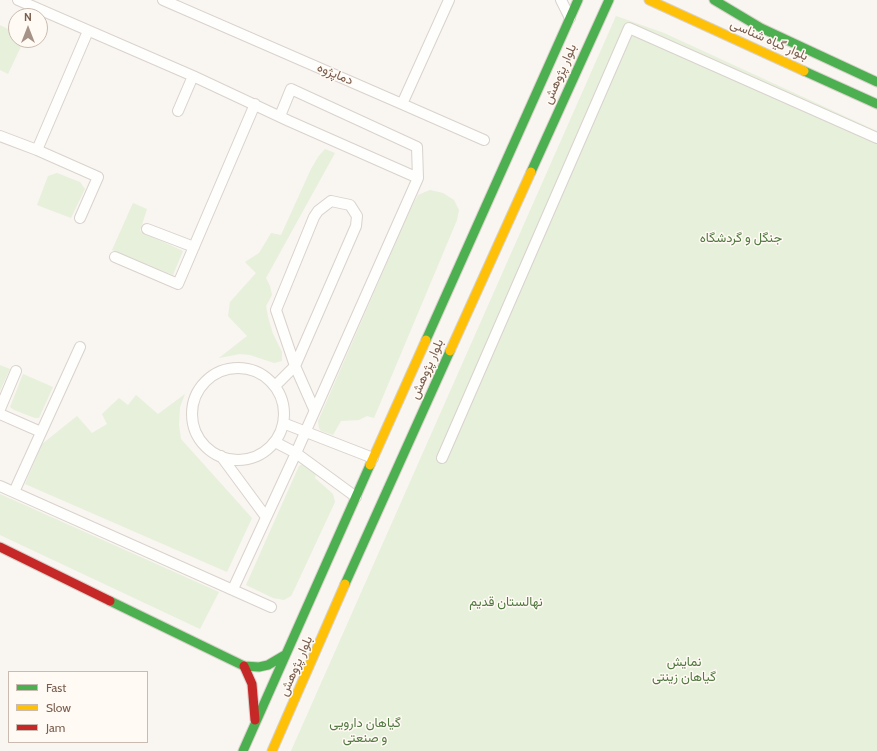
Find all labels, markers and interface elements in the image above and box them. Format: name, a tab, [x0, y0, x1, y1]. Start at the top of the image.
north arrow	[8, 8, 48, 48]
text: N	[24, 10, 32, 24]
street label: بلوار گیاه شناسی	[728, 16, 810, 64]
street label: بلوار پژوهش	[540, 41, 580, 107]
street label: دماپژوه	[315, 59, 355, 89]
park label: جنگل و گردشگاه	[700, 230, 782, 246]
street label: بلوار پژوهش	[407, 336, 447, 402]
park label: نهالستان قدیم	[469, 594, 543, 610]
street label: بلوار پژوهش	[276, 633, 316, 699]
park label: نمایش گیاهان زینتی	[652, 654, 716, 685]
legend	[8, 671, 148, 743]
text: Fast	[46, 680, 66, 695]
text: Slow	[46, 700, 71, 715]
park label: گیاهان دارویی و صنعتی	[329, 715, 401, 746]
text: Jam	[46, 720, 65, 735]

